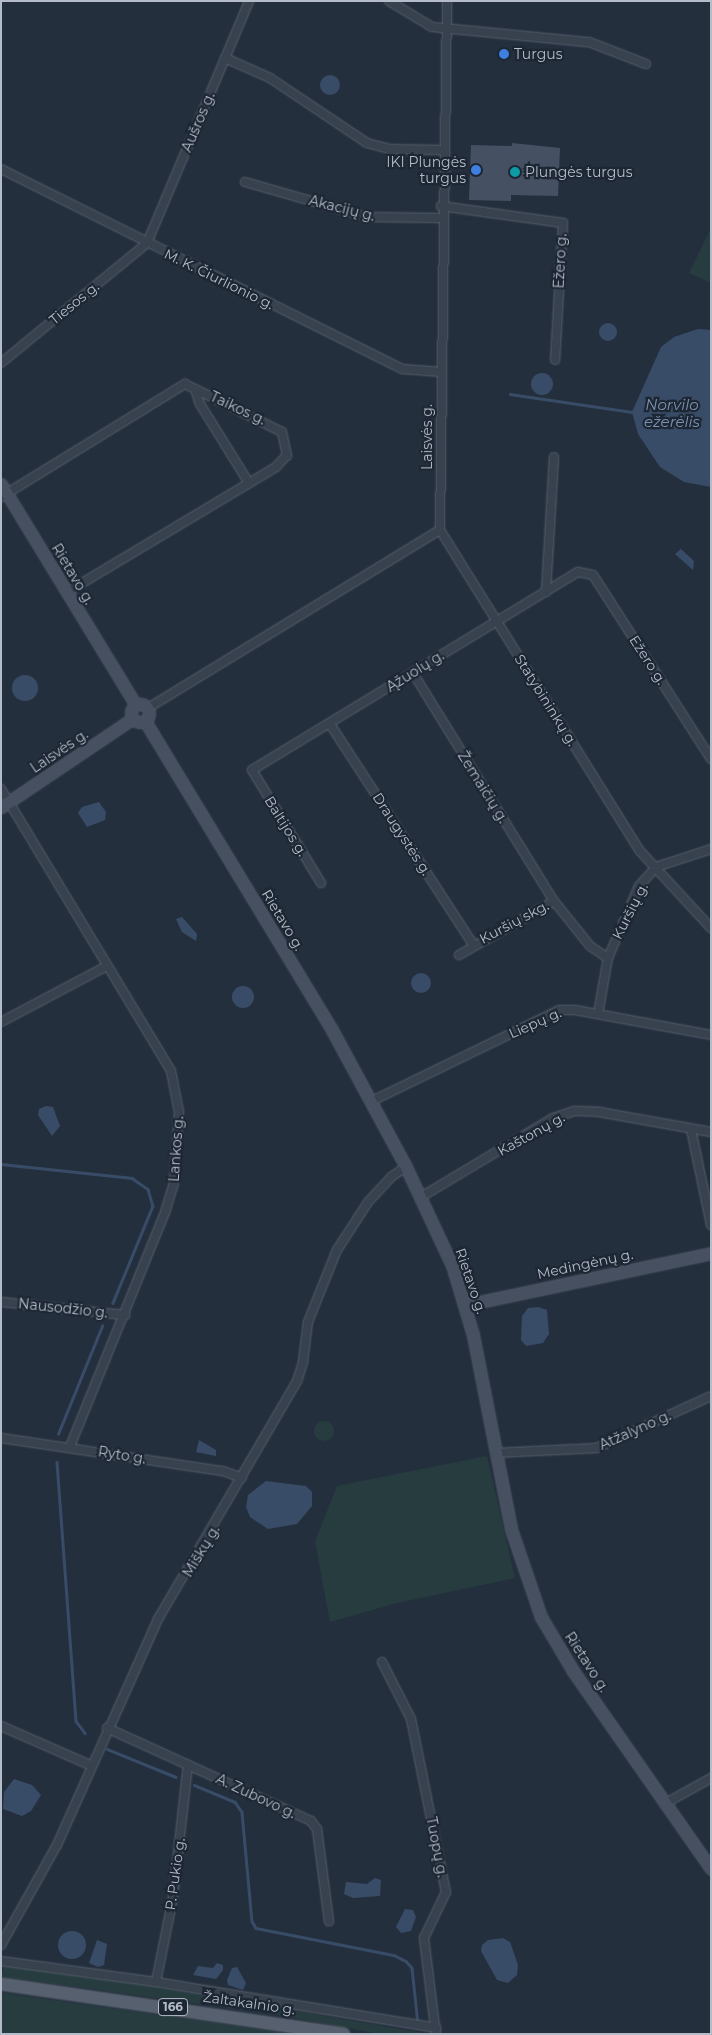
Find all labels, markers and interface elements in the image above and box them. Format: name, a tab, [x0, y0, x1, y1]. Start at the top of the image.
place label: Turgus	[514, 46, 563, 62]
marker: Turgus	[498, 48, 510, 60]
street label: Aušros g.	[178, 90, 218, 154]
place label: IKI Plungės turgus	[386, 154, 466, 186]
marker: IKI Plungės turgus	[470, 164, 482, 176]
place label: Plungės turgus	[525, 164, 633, 180]
marker: Plungės turgus	[509, 166, 521, 178]
street label: Akacijų g.	[307, 192, 377, 224]
street label: Ežero g.	[550, 233, 570, 289]
street label: M. K. Čiurlionio g.	[161, 245, 277, 313]
street label: Tiesos g.	[46, 278, 102, 328]
street label: Taikos g.	[207, 388, 269, 428]
water label: Norvilo ežerėlis	[644, 395, 700, 430]
street label: Laisvės g.	[419, 404, 435, 470]
street label: Rietavo g.	[48, 540, 98, 608]
street label: Ežero g.	[626, 632, 670, 688]
street label: Ąžuolų g.	[383, 647, 447, 695]
street label: Statybininkų g.	[511, 651, 581, 749]
street label: Laisvės g.	[27, 726, 91, 776]
street label: Žemaičių g.	[454, 748, 512, 826]
street label: Draugystės g.	[369, 790, 435, 878]
street label: Baltijos g.	[261, 793, 311, 859]
street label: Kuršių g.	[609, 880, 651, 942]
street label: Rietavo g.	[258, 886, 308, 954]
street label: Kuršių skg.	[477, 897, 551, 947]
street label: Liepų g.	[506, 1004, 564, 1042]
street label: Kaštonų g.	[495, 1109, 567, 1159]
street label: Lankos g.	[165, 1116, 187, 1182]
street label: Rietavo g.	[452, 1246, 490, 1316]
street label: Medingėnų g.	[535, 1246, 635, 1282]
street label: Nausodžio g.	[17, 1295, 109, 1321]
street label: Atžalyno g.	[596, 1407, 674, 1453]
street label: Ryto g.	[97, 1443, 147, 1467]
street label: Miškų g.	[179, 1522, 223, 1580]
street label: Rietavo g.	[561, 1629, 613, 1695]
street label: A. Zubovo g.	[213, 1770, 299, 1822]
street label: Tuopų g.	[423, 1815, 451, 1879]
street label: P. Pukio g.	[162, 1837, 188, 1911]
street label: Žaltakalnio g.	[202, 1988, 296, 2018]
road number: 166	[158, 1998, 188, 2016]

